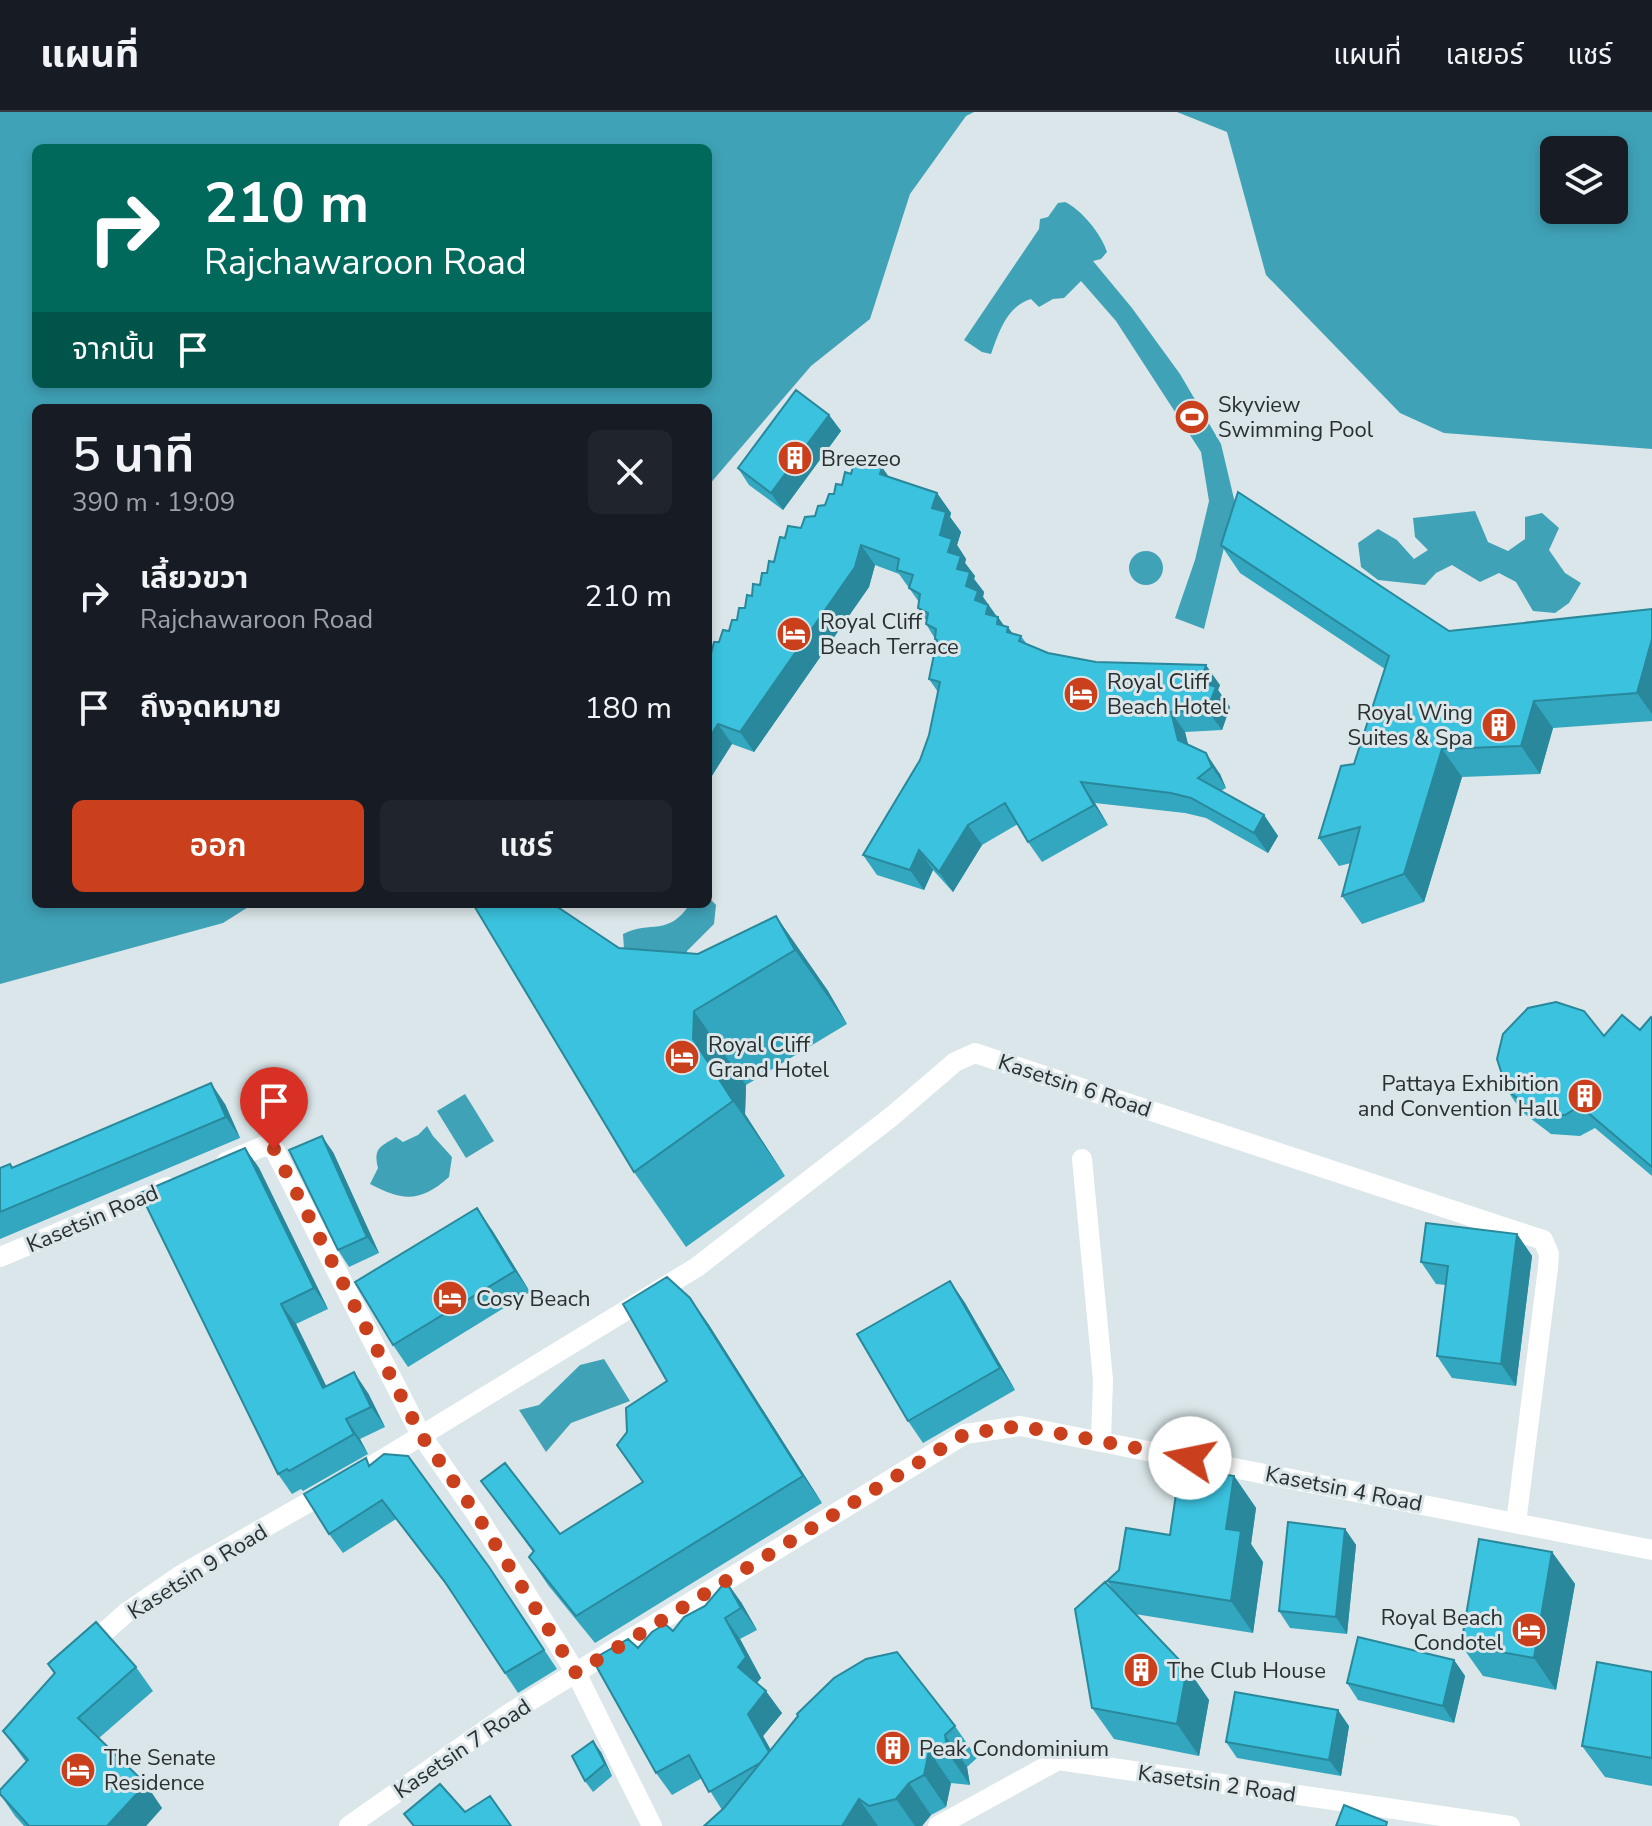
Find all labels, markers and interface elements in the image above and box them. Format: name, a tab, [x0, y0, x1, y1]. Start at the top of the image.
text: แผนที่	[40, 29, 139, 80]
text: แผนที่	[1333, 36, 1402, 74]
text: เลเยอร์	[1446, 36, 1523, 74]
text: แชร์	[1567, 36, 1612, 74]
map controls	[1540, 136, 1628, 224]
button: layers	[1540, 136, 1628, 224]
text: 210 m	[204, 165, 369, 242]
icon: right	[72, 176, 176, 280]
text: Rajchawaroon Road	[204, 238, 527, 287]
icon: arrive	[171, 328, 215, 372]
text: จากนั้น	[72, 329, 155, 370]
place label: Skyview Swimming Pool	[1218, 390, 1374, 445]
sports icon: Skyview Swimming Pool	[1173, 398, 1211, 436]
text: 5 นาที	[72, 422, 195, 488]
button: close	[588, 430, 672, 514]
building icon: Breezeo	[776, 439, 814, 477]
place label: Breezeo	[821, 444, 901, 474]
text: 390 m · 19:09	[72, 485, 235, 520]
text: เลี้ยวขวา	[140, 558, 248, 599]
icon: right	[72, 574, 116, 618]
text: 210 m	[585, 576, 672, 617]
text: Rajchawaroon Road	[140, 602, 373, 637]
place label: Royal Cliff Beach Terrace	[820, 607, 959, 662]
hotel icon: Royal Cliff Beach Terrace	[775, 615, 813, 653]
place label: Royal Cliff Beach Hotel	[1107, 667, 1229, 722]
hotel icon: Royal Cliff Beach Hotel	[1062, 675, 1100, 713]
icon: arrive	[72, 686, 116, 730]
text: ถึงจุดหมาย	[140, 687, 281, 728]
text: 180 m	[585, 688, 672, 729]
place label: Royal Wing Suites & Spa	[1348, 698, 1473, 753]
building icon: Royal Wing Suites & Spa	[1480, 706, 1518, 744]
button: ออก	[72, 800, 364, 892]
button: แชร์	[380, 800, 672, 892]
place label: Royal Cliff Grand Hotel	[708, 1030, 830, 1085]
hotel icon: Royal Cliff Grand Hotel	[663, 1038, 701, 1076]
street label: Kasetsin 6 Road	[994, 1047, 1155, 1125]
pin	[240, 1067, 308, 1149]
place label: Pattaya Exhibition and Convention Hall	[1358, 1069, 1559, 1124]
building icon: Pattaya Exhibition and Convention Hall	[1566, 1077, 1604, 1115]
icon: arrive	[252, 1079, 296, 1123]
street label: Kasetsin Road	[22, 1178, 163, 1260]
hotel icon: Cosy Beach	[431, 1279, 469, 1317]
place label: Cosy Beach	[476, 1284, 591, 1314]
position arrow	[1148, 1416, 1232, 1500]
street label: Kasetsin 4 Road	[1263, 1459, 1425, 1519]
street label: Kasetsin 9 Road	[122, 1517, 273, 1627]
place label: Royal Beach Condotel	[1381, 1603, 1503, 1658]
hotel icon: Royal Beach Condotel	[1510, 1611, 1548, 1649]
building icon: The Club House	[1122, 1651, 1160, 1689]
place label: The Club House	[1167, 1656, 1326, 1686]
street label: Kasetsin 7 Road	[388, 1692, 537, 1806]
building icon: Peak Condominium	[874, 1729, 912, 1767]
place label: Peak Condominium	[919, 1734, 1109, 1764]
place label: The Senate Residence	[104, 1743, 216, 1798]
hotel icon: The Senate Residence	[59, 1751, 97, 1789]
street label: Kasetsin 2 Road	[1136, 1758, 1298, 1810]

